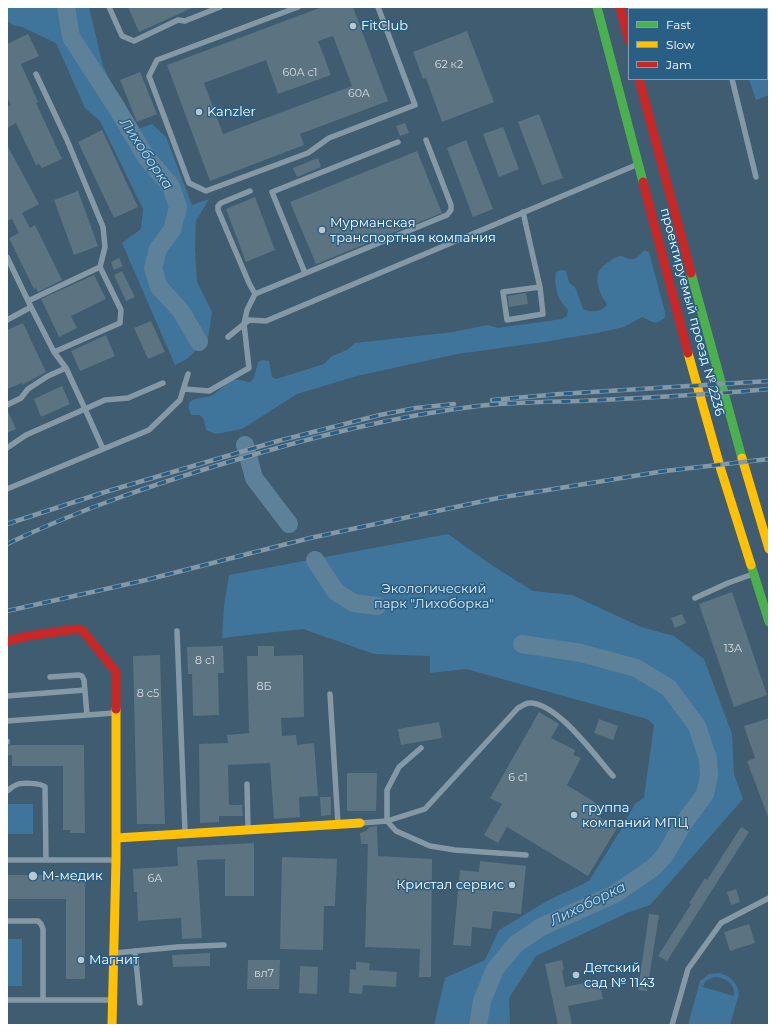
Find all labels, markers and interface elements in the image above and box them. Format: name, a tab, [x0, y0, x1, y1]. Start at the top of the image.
legend	[628, 8, 768, 80]
text: Fast	[666, 17, 691, 32]
place label: FitClub	[361, 18, 408, 34]
marker: FitClub	[348, 21, 358, 31]
text: Slow	[666, 37, 695, 52]
text: Jam	[666, 57, 692, 72]
house number: 62 к2	[435, 58, 463, 72]
house number: 60А с1	[283, 66, 317, 80]
house number: 60А	[348, 87, 370, 101]
place label: Kanzler	[207, 104, 256, 120]
marker: Kanzler	[194, 107, 204, 117]
water label: Лихоборка	[116, 115, 176, 193]
street label: проектируемый проезд № 2236	[657, 206, 727, 418]
place label: Мурманская транспортная компания	[330, 215, 496, 246]
marker: Мурманская транспортная компания	[317, 225, 327, 235]
park label: Экологический парк "Лихоборка"	[374, 581, 494, 612]
house number: 13А	[724, 642, 742, 656]
house number: 8 с1	[195, 654, 215, 668]
house number: 8Б	[256, 680, 272, 694]
house number: 8 с5	[137, 687, 159, 701]
house number: 6 с1	[508, 771, 528, 785]
place label: группа компаний МПЦ	[582, 800, 688, 831]
marker: группа компаний МПЦ	[569, 810, 579, 820]
place label: М-медик	[42, 868, 103, 884]
marker: М-медик	[27, 870, 39, 882]
house number: 6А	[148, 872, 162, 886]
place label: Кристал сервис	[396, 877, 504, 893]
water label: Лихоборка	[547, 878, 629, 930]
marker: Кристал сервис	[507, 880, 517, 890]
place label: Магнит	[89, 952, 139, 968]
marker: Магнит	[76, 955, 86, 965]
place label: Детский сад № 1143	[584, 960, 655, 991]
house number: вл7	[254, 967, 274, 981]
marker: Детский сад № 1143	[571, 970, 581, 980]

